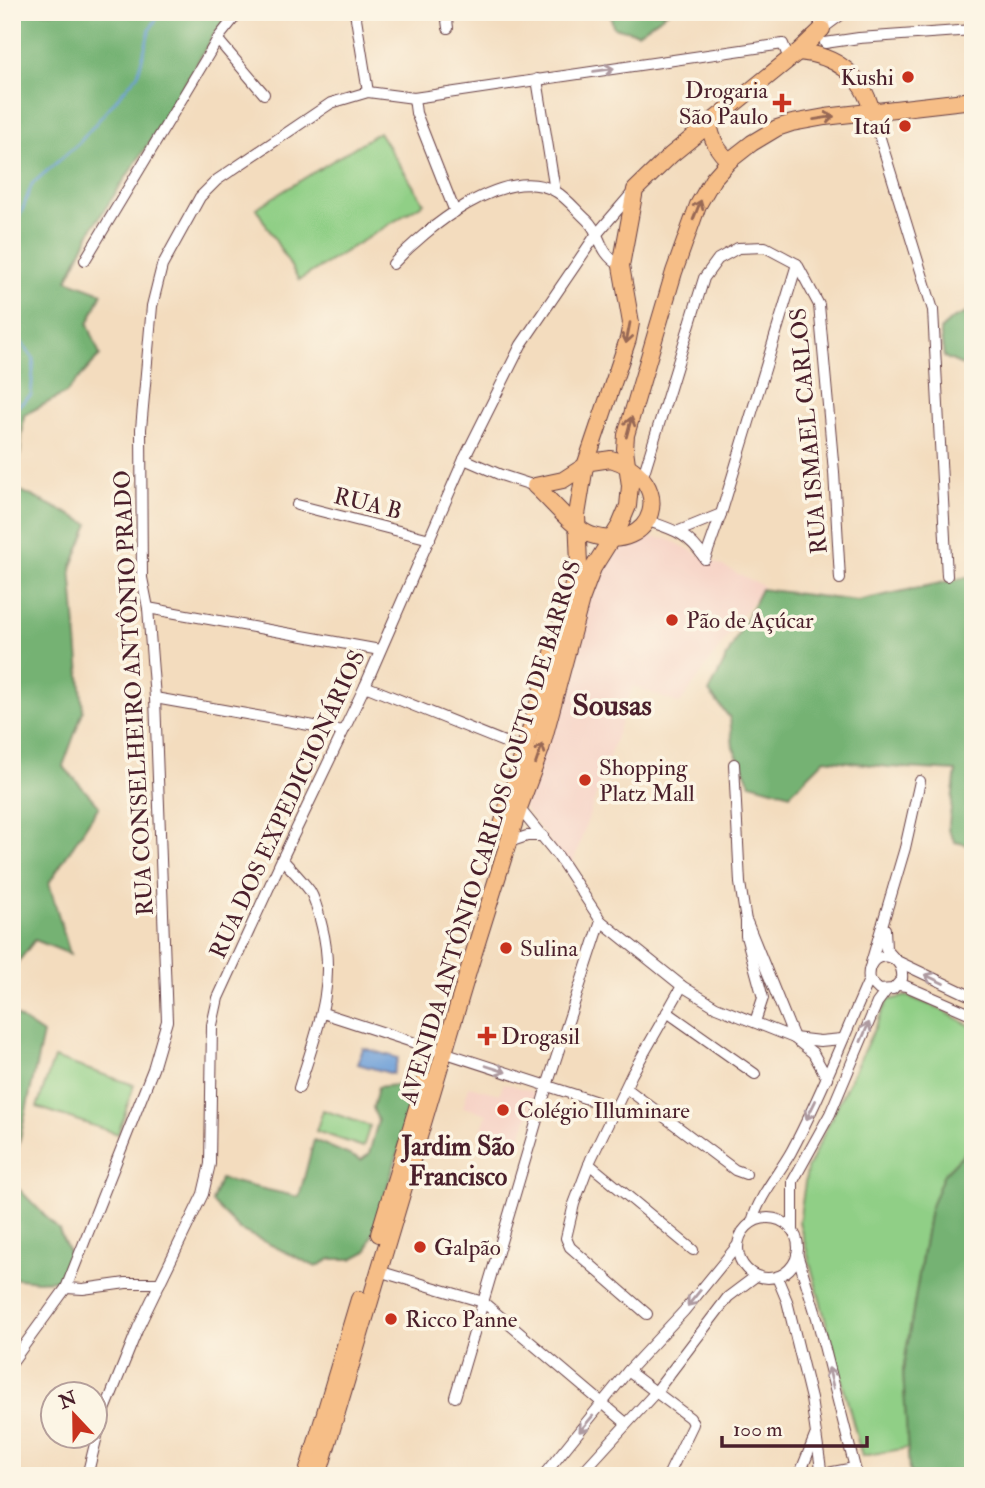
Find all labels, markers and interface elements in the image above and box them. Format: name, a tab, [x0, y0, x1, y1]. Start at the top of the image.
one-way arrow	[592, 63, 615, 76]
place label: Kushi	[840, 63, 894, 92]
marker: Kushi	[900, 69, 916, 85]
place label: Drogaria São Paulo	[679, 76, 769, 131]
marker: Drogaria São Paulo	[774, 95, 790, 111]
one-way arrow	[812, 111, 835, 124]
place label: Itaú	[853, 112, 891, 141]
marker: Itaú	[897, 118, 913, 134]
one-way arrow	[691, 200, 704, 221]
street label: RUA ISMAEL CARLOS	[783, 307, 834, 555]
one-way arrow	[621, 321, 634, 344]
one-way arrow	[623, 416, 636, 439]
street label: RUA CONSELHEIRO ANTÔNIO PRADO	[107, 470, 160, 916]
street label: RUA B	[331, 481, 405, 526]
street label: AVENIDA ANTÔNIO CARLOS COUTO DE BARROS	[393, 557, 587, 1109]
place label: Pão de Açúcar	[686, 606, 814, 635]
marker: Pão de Açúcar	[664, 612, 680, 628]
street label: RUA DOS EXPEDICIONÁRIOS	[203, 645, 372, 963]
district label: Sousas	[572, 687, 652, 724]
one-way arrow	[534, 743, 546, 765]
place label: Shopping Platz Mall	[599, 753, 695, 808]
marker: Shopping Platz Mall	[577, 772, 593, 788]
place label: Sulina	[520, 934, 578, 963]
marker: Sulina	[498, 940, 514, 956]
one-way arrow	[924, 972, 945, 985]
place label: Drogasil	[501, 1022, 580, 1051]
one-way arrow	[859, 1022, 872, 1043]
marker: Drogasil	[479, 1028, 495, 1044]
one-way arrow	[485, 1063, 507, 1076]
place label: Colégio Illuminare	[517, 1096, 690, 1125]
one-way arrow	[804, 1099, 818, 1120]
marker: Colégio Illuminare	[495, 1102, 511, 1118]
district label: Jardim São Francisco	[399, 1131, 515, 1193]
place label: Galpão	[434, 1233, 501, 1263]
marker: Galpão	[412, 1239, 428, 1255]
one-way arrow	[686, 1288, 701, 1307]
place label: Ricco Panne	[405, 1305, 518, 1334]
marker: Ricco Panne	[383, 1311, 399, 1327]
one-way arrow	[824, 1368, 837, 1390]
north arrow	[38, 1380, 108, 1450]
text: N	[55, 1385, 81, 1415]
scale bar	[722, 1404, 868, 1448]
one-way arrow	[578, 1415, 594, 1433]
text: 100 m	[733, 1416, 783, 1443]

